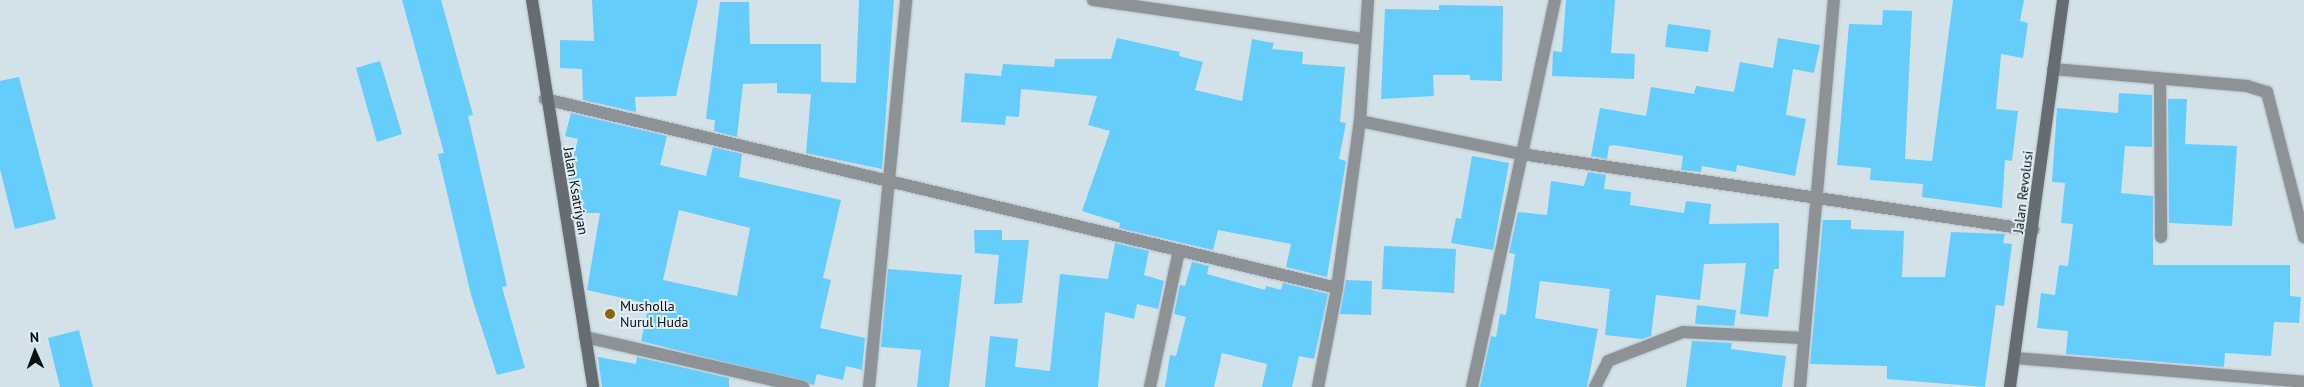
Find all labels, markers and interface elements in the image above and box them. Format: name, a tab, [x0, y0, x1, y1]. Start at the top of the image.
street label: Jalan Ksatriyan	[560, 146, 592, 236]
street label: Jalan Revolusi	[2010, 150, 2036, 234]
place label: Musholla Nurul Huda	[620, 298, 689, 331]
marker: Musholla Nurul Huda	[604, 308, 616, 320]
north arrow	[10, 327, 60, 377]
text: N	[30, 328, 39, 346]

